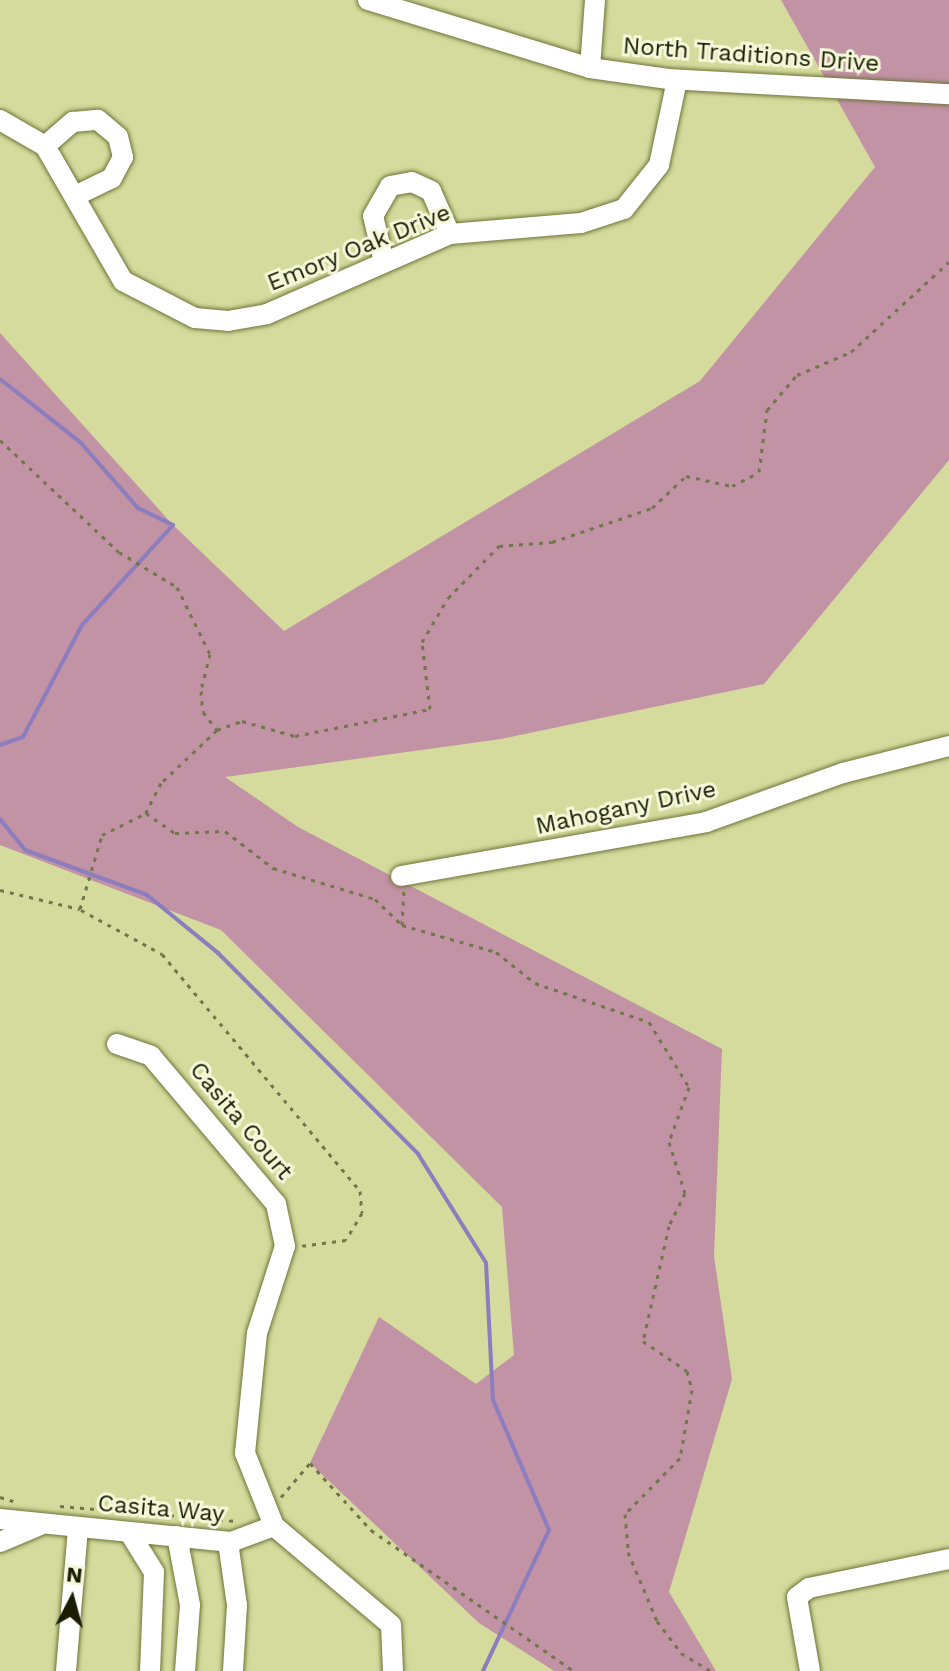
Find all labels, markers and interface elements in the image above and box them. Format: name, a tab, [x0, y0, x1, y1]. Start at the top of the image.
street label: North Traditions Drive	[622, 32, 880, 78]
street label: Emory Oak Drive	[263, 198, 455, 298]
street label: Mahogany Drive	[533, 775, 719, 841]
street label: Casita Court	[183, 1056, 299, 1186]
street label: Casita Way	[96, 1489, 226, 1529]
north arrow	[32, 1559, 112, 1639]
text: N	[65, 1561, 84, 1588]

